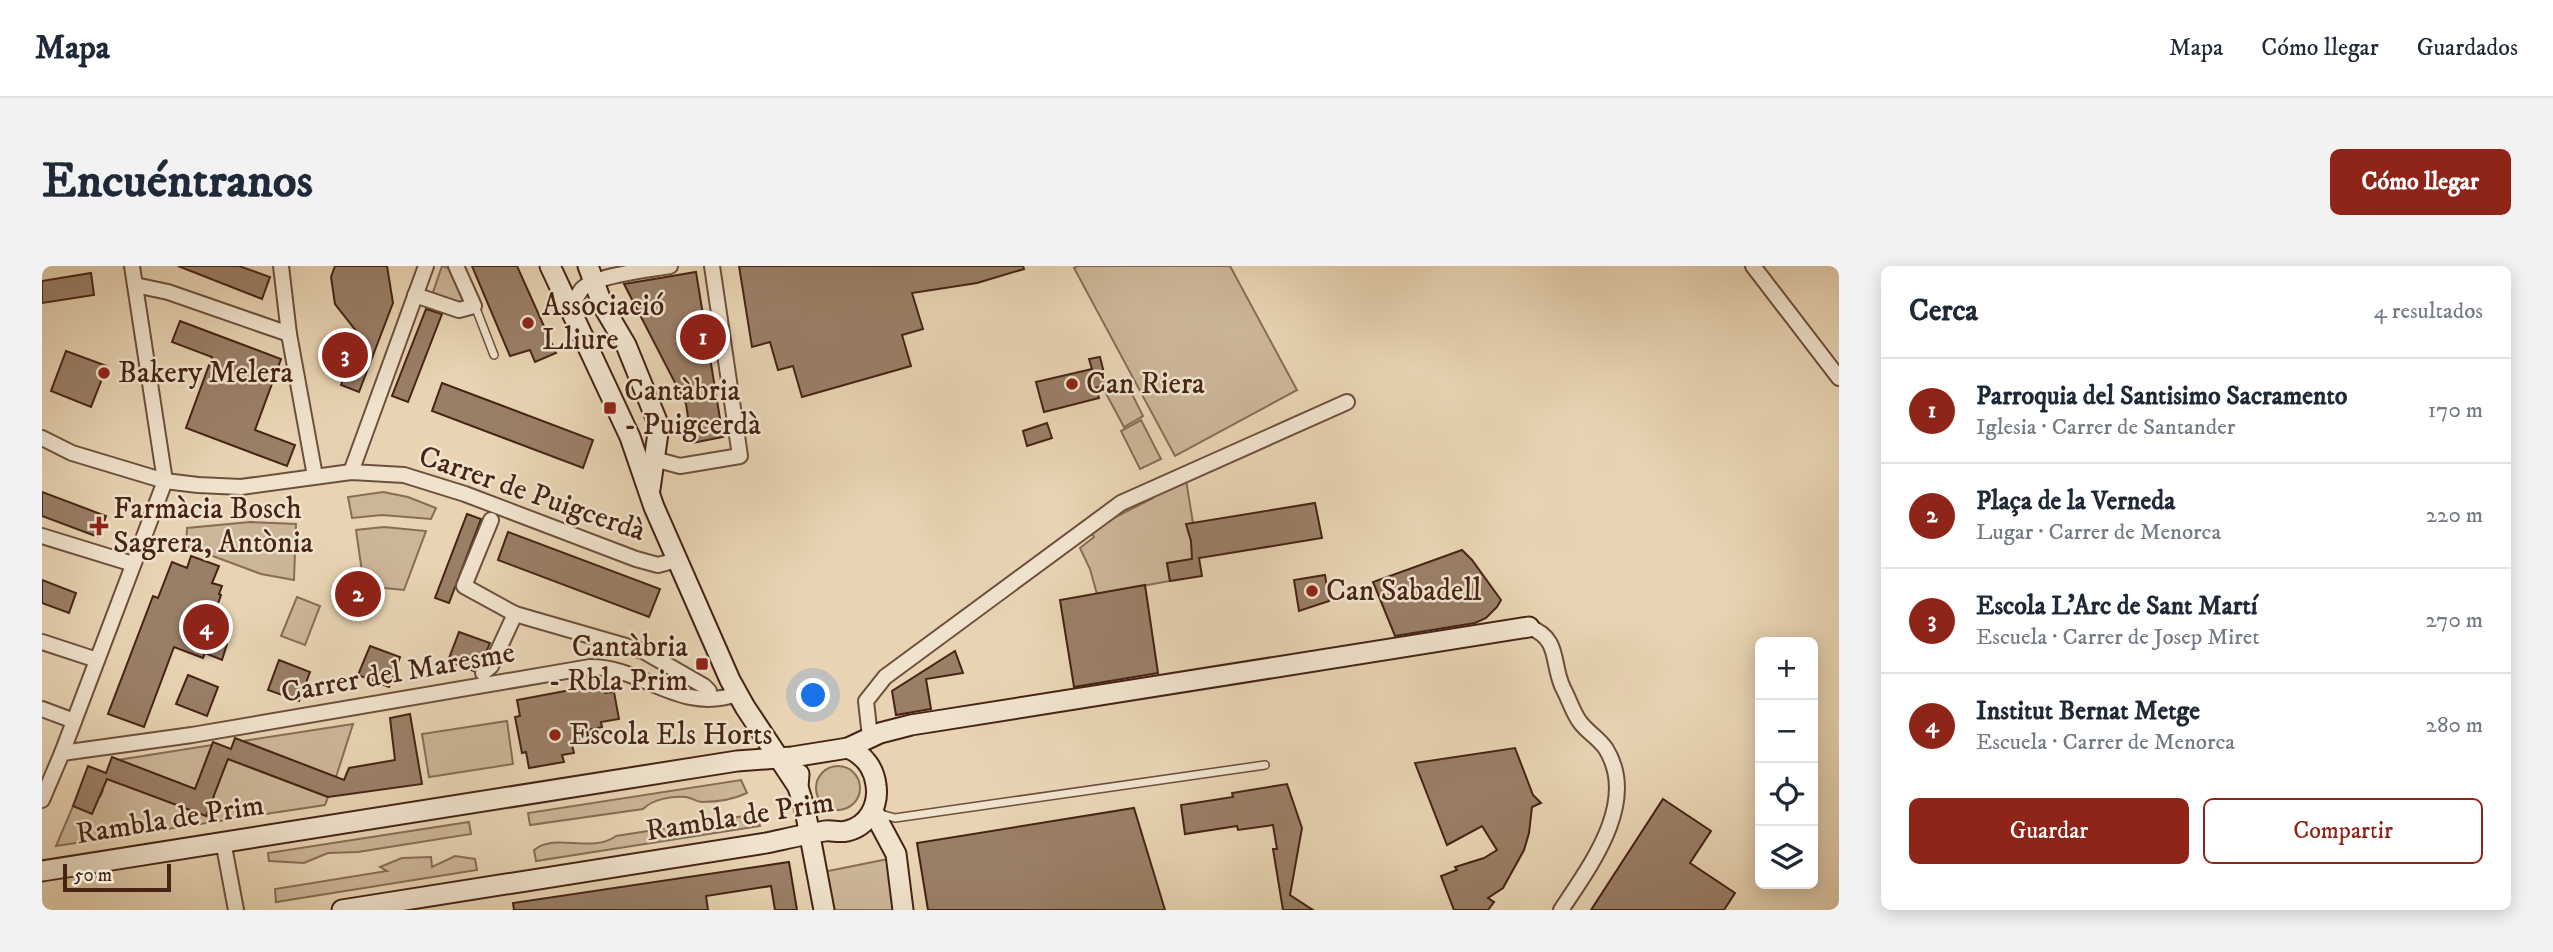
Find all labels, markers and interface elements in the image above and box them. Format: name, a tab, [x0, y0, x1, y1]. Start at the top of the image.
text: Mapa	[35, 28, 110, 69]
text: Mapa	[2169, 33, 2223, 63]
text: Cómo llegar	[2261, 33, 2379, 63]
text: Guardados	[2417, 33, 2518, 63]
button: Cómo llegar	[2330, 149, 2511, 215]
text: Encuéntranos	[42, 151, 313, 213]
place label: Associació Lliure	[542, 288, 664, 359]
text: Cerca	[1909, 293, 1978, 330]
text: 4 resultados	[2374, 297, 2483, 326]
pin: 1	[680, 311, 726, 363]
marker: Associació Lliure	[520, 315, 536, 331]
pin: 3	[322, 329, 368, 381]
place label: Bakery Melera	[118, 355, 293, 392]
marker: Bakery Melera	[96, 365, 112, 381]
place label: Can Riera	[1086, 366, 1205, 403]
place label: Cantàbria - Puigcerdà	[624, 373, 761, 444]
marker: Can Riera	[1064, 376, 1080, 392]
text: Parroquia del Santisimo Sacramento	[1976, 380, 2347, 413]
text: 1	[1928, 396, 1936, 425]
text: 170 m	[2428, 396, 2483, 425]
marker: Cantàbria - Puigcerdà	[602, 400, 618, 416]
text: Iglesia · Carrer de Santander	[1976, 413, 2235, 442]
street label: Carrer de Puigcerdà	[414, 438, 650, 550]
text: Plaça de la Verneda	[1976, 485, 2175, 518]
place label: Farmàcia Bosch Sagrera, Antònia	[113, 491, 314, 562]
text: 2	[1926, 501, 1938, 530]
text: 220 m	[2426, 501, 2483, 530]
marker: Farmàcia Bosch Sagrera, Antònia	[91, 518, 107, 534]
text: Lugar · Carrer de Menorca	[1976, 518, 2221, 547]
pin: 2	[335, 568, 381, 620]
place label: Can Sabadell	[1326, 573, 1481, 610]
marker: Can Sabadell	[1304, 583, 1320, 599]
text: Escola L'Arc de Sant Martí	[1976, 590, 2258, 623]
pin: 4	[183, 601, 229, 653]
text: 3	[1928, 606, 1936, 635]
text: 270 m	[2426, 606, 2483, 635]
text: Escuela · Carrer de Josep Miret	[1976, 623, 2260, 652]
place label: Cantàbria - Rbla Prim	[548, 629, 688, 700]
street label: Carrer del Maresme	[278, 634, 518, 712]
map controls	[1755, 637, 1818, 889]
button: +	[1755, 637, 1818, 700]
marker: Cantàbria - Rbla Prim	[694, 656, 710, 672]
your location	[796, 678, 830, 712]
text: Institut Bernat Metge	[1976, 695, 2200, 728]
button: −	[1755, 700, 1818, 763]
text: 4	[1925, 711, 1939, 740]
text: 280 m	[2426, 711, 2483, 740]
place label: Escola Els Horts	[569, 717, 773, 754]
marker: Escola Els Horts	[547, 727, 563, 743]
text: Escuela · Carrer de Menorca	[1976, 728, 2235, 757]
button: locate	[1755, 763, 1818, 826]
street label: Rambla de Prim	[643, 784, 837, 850]
street label: Rambla de Prim	[73, 787, 267, 853]
button: Guardar	[1909, 798, 2189, 864]
button: Compartir	[2203, 798, 2483, 864]
button: layers	[1755, 826, 1818, 889]
scale bar	[63, 861, 172, 893]
text: 50 m	[74, 864, 112, 887]

